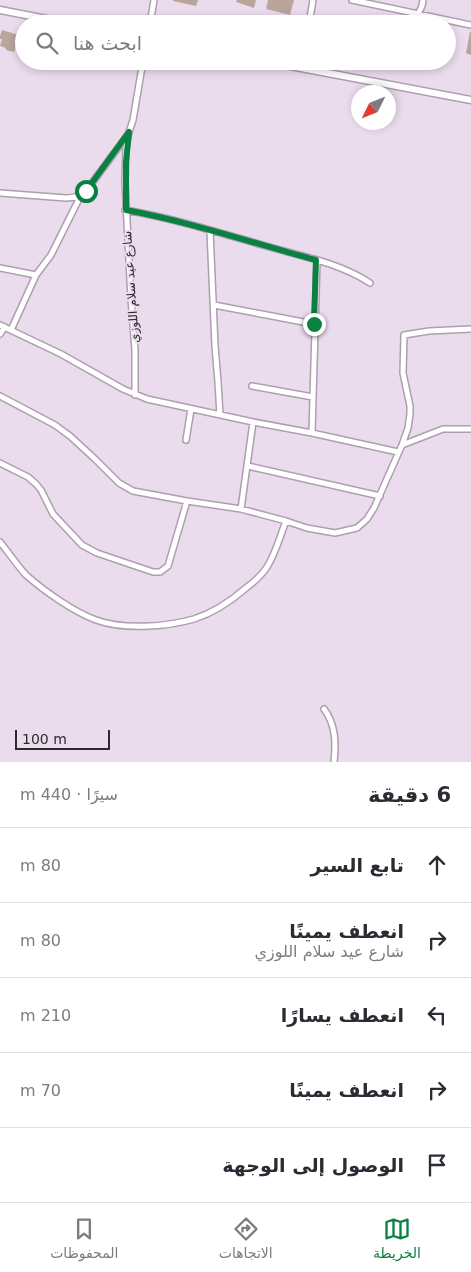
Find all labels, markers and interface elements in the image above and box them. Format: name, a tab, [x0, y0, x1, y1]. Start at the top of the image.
search box	[15, 15, 456, 70]
icon: search	[33, 29, 61, 57]
text: ابحث هنا	[73, 32, 142, 54]
north arrow	[351, 85, 396, 130]
route start	[75, 180, 98, 203]
street label: شارع عيد سلام اللوزي	[120, 230, 143, 343]
route end	[303, 313, 326, 336]
scale bar	[15, 727, 110, 750]
text: 100 m	[22, 731, 67, 747]
text: 6 دقيقة	[368, 783, 451, 807]
text: سيرًا · 440 m	[20, 785, 118, 804]
icon: ahead	[423, 851, 451, 879]
text: تابع السير	[310, 854, 404, 876]
text: 80 m	[20, 856, 61, 875]
text: انعطف يمينًا	[289, 920, 404, 942]
icon: right	[423, 926, 451, 954]
text: 80 m	[20, 931, 61, 950]
text: شارع عيد سلام اللوزي	[254, 942, 404, 961]
icon: left	[423, 1001, 451, 1029]
text: انعطف يسارًا	[281, 1004, 404, 1026]
text: 210 m	[20, 1006, 71, 1025]
icon: right	[423, 1076, 451, 1104]
text: انعطف يمينًا	[289, 1079, 404, 1101]
text: 70 m	[20, 1081, 61, 1100]
icon: arrive	[423, 1151, 451, 1179]
text: الوصول إلى الوجهة	[222, 1154, 404, 1176]
tab: المحفوظات	[50, 1215, 118, 1261]
tab: الاتجاهات	[219, 1215, 273, 1261]
tab: الخريطة	[373, 1215, 421, 1261]

